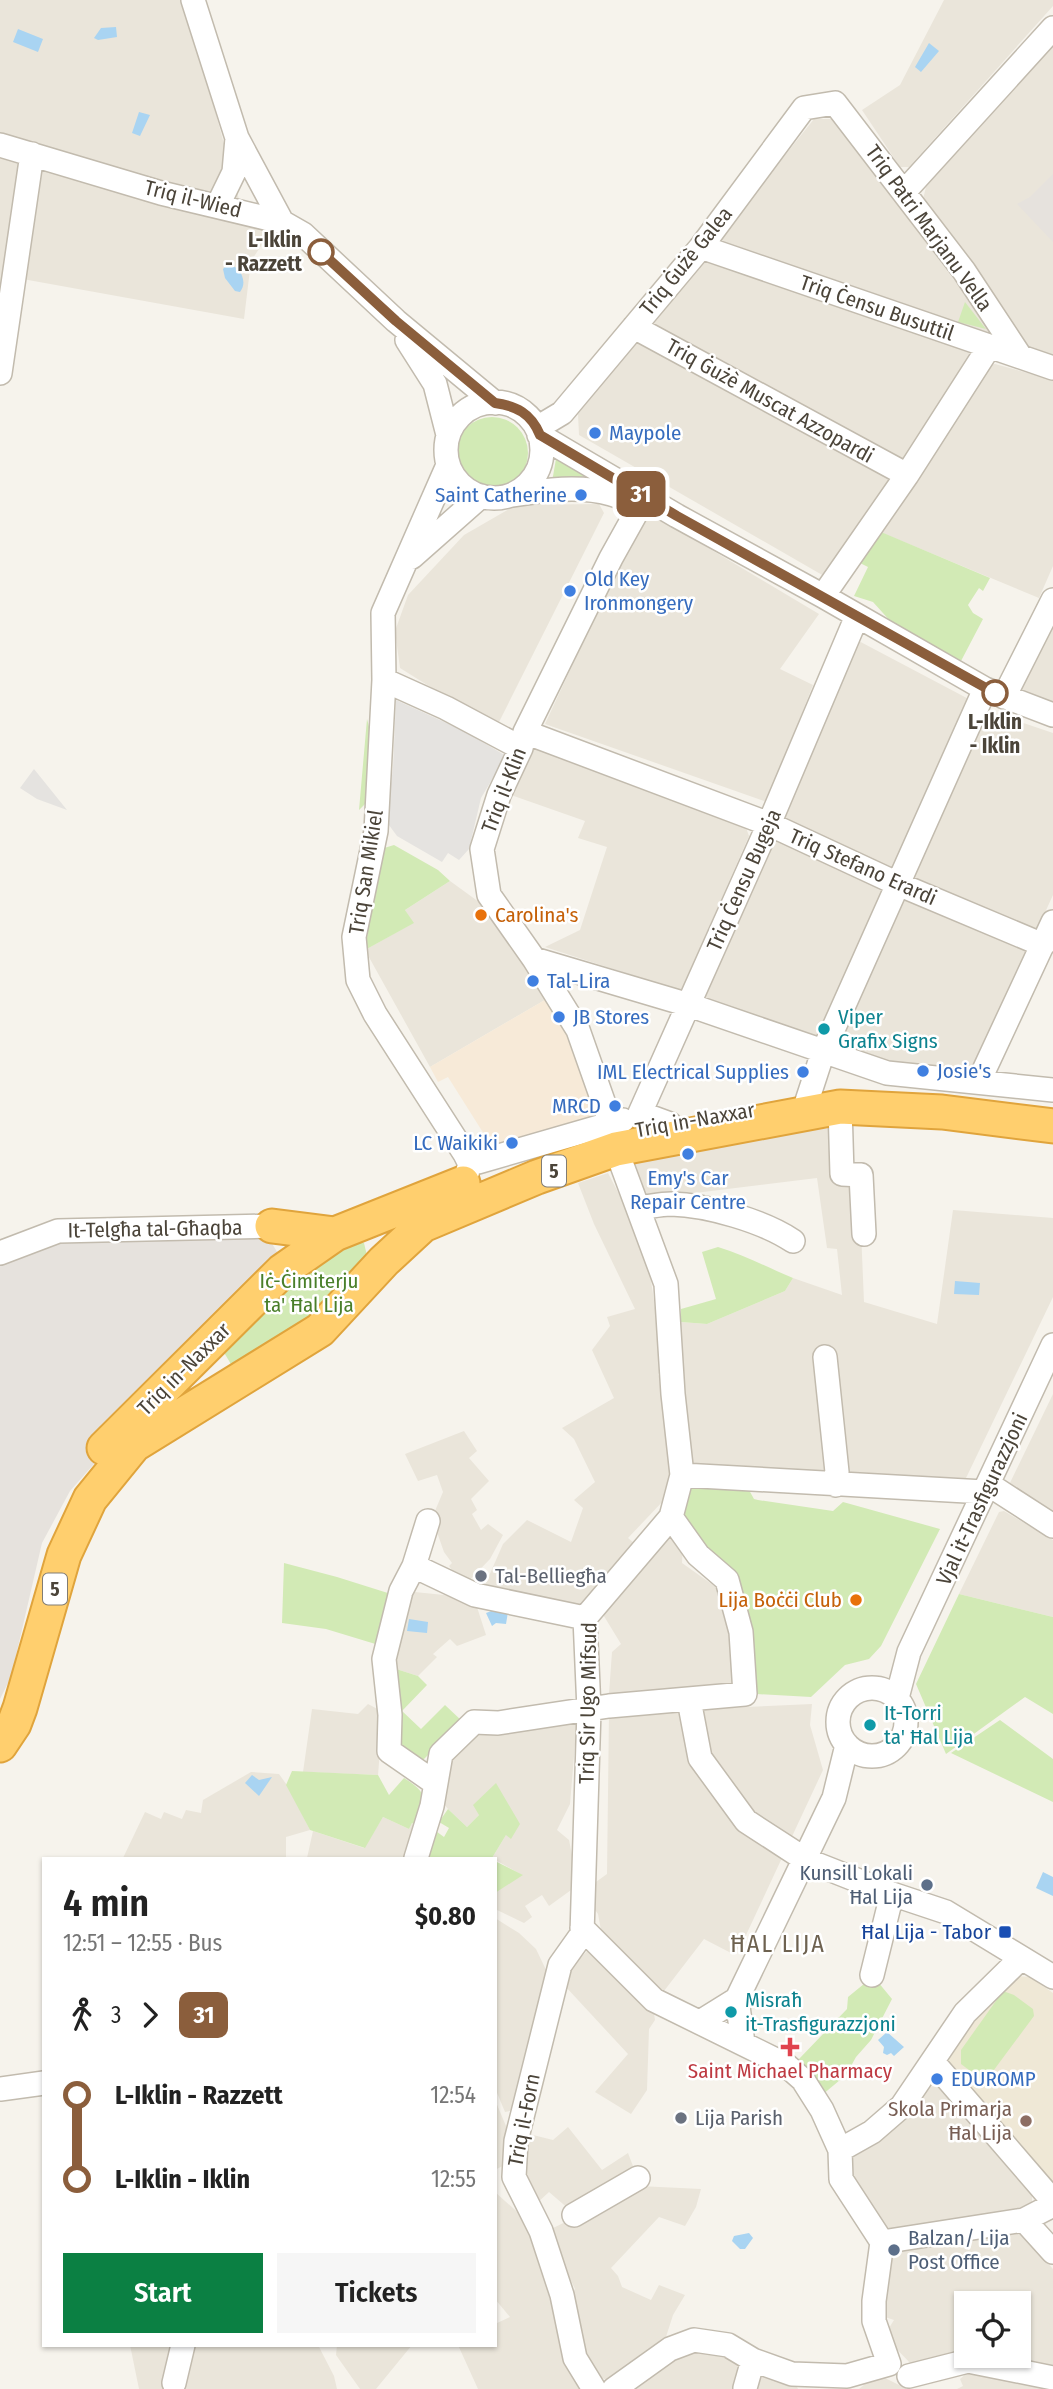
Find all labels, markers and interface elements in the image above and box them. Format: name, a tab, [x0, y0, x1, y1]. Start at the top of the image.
street label: Triq Patri Marjanu Vella	[860, 140, 998, 316]
street label: Triq il-Wied	[142, 174, 244, 224]
street label: Triq Ġużè Galea	[634, 201, 738, 321]
place label: L-Iklin - Razzett	[225, 227, 303, 277]
marker: L-Iklin - Razzett	[308, 239, 334, 265]
street label: Triq Ċensu Busuttil	[796, 269, 958, 347]
street label: Triq Ġużè Muscat Azzopardi	[662, 333, 878, 469]
place label: Maypole	[609, 420, 681, 446]
marker: Maypole	[587, 425, 603, 441]
line badge: 31	[610, 471, 672, 517]
text: 31	[630, 480, 652, 508]
place label: Saint Catherine	[435, 482, 567, 508]
marker: Saint Catherine	[573, 487, 589, 503]
place label: Old Key Ironmongery	[584, 566, 694, 616]
marker: Old Key Ironmongery	[562, 583, 578, 599]
marker: L-Iklin - Iklin	[982, 680, 1008, 706]
place label: L-Iklin - Iklin	[968, 709, 1022, 759]
street label: Triq il-Klin	[476, 744, 532, 836]
street label: Triq Ċensu Bugeja	[701, 805, 787, 955]
street label: Triq San Mikiel	[343, 807, 389, 936]
street label: Triq Stefano Erardi	[785, 823, 941, 911]
place label: Carolina's	[495, 902, 579, 928]
marker: Carolina's	[473, 907, 489, 923]
place label: Tal-Lira	[547, 968, 610, 994]
marker: Tal-Lira	[525, 973, 541, 989]
place label: JB Stores	[573, 1004, 649, 1030]
place label: Viper Grafix Signs	[838, 1004, 938, 1054]
marker: JB Stores	[551, 1009, 567, 1025]
marker: Viper Grafix Signs	[816, 1021, 832, 1037]
place label: Josie's	[937, 1058, 991, 1084]
place label: IML Electrical Supplies	[597, 1059, 789, 1085]
marker: Josie's	[915, 1063, 931, 1079]
marker: IML Electrical Supplies	[795, 1064, 811, 1080]
place label: MRCD	[552, 1093, 601, 1119]
street label: Triq in-Naxxar	[633, 1097, 757, 1143]
marker: MRCD	[607, 1098, 623, 1114]
place label: LC Waikiki	[413, 1130, 498, 1156]
marker: LC Waikiki	[504, 1135, 520, 1151]
marker: Emy's Car Repair Centre	[680, 1146, 696, 1162]
road number: 5	[542, 1156, 566, 1186]
place label: Emy's Car Repair Centre	[630, 1165, 746, 1215]
street label: It-Telgħa tal-Għaqba	[67, 1214, 243, 1244]
park label: Iċ-Ċimiterju ta' Ħal Lija	[259, 1268, 359, 1318]
street label: Triq in-Naxxar	[132, 1317, 236, 1421]
street label: Vjal it-Trasfigurazzjoni	[931, 1409, 1033, 1589]
place label: Tal-Belliegħa	[495, 1563, 607, 1589]
marker: Tal-Belliegħa	[473, 1568, 489, 1584]
road number: 5	[43, 1574, 67, 1604]
place label: Lija Boċċi Club	[718, 1587, 842, 1613]
marker: Lija Boċċi Club	[848, 1592, 864, 1608]
street label: Triq Sir Ugo Mifsud	[574, 1622, 602, 1784]
place label: It-Torri ta' Ħal Lija	[884, 1700, 974, 1750]
marker: It-Torri ta' Ħal Lija	[862, 1717, 878, 1733]
place label: Kunsill Lokali Ħal Lija	[799, 1860, 913, 1910]
marker: Kunsill Lokali Ħal Lija	[919, 1877, 935, 1893]
text: 4 min	[63, 1880, 149, 1926]
text: $0.80	[415, 1901, 476, 1932]
place label: Ħal Lija - Tabor	[861, 1919, 992, 1945]
marker: Ħal Lija - Tabor	[997, 1924, 1013, 1940]
text: 12:51 – 12:55 · Bus	[63, 1929, 222, 1957]
district label: ĦAL LIJA	[730, 1930, 826, 1958]
place label: Misraħ it-Trasfigurazzjoni	[745, 1987, 896, 2037]
icon: walk	[63, 1996, 101, 2034]
icon: forward	[131, 1996, 169, 2034]
text: 3	[111, 2001, 121, 2029]
text: 31	[193, 2001, 214, 2029]
marker: Misraħ it-Trasfigurazzjoni	[723, 2004, 739, 2020]
marker: Saint Michael Pharmacy	[782, 2039, 798, 2055]
place label: Saint Michael Pharmacy	[688, 2058, 893, 2084]
place label: EDUROMP	[951, 2066, 1036, 2092]
street label: Triq il-Forn	[502, 2071, 546, 2169]
marker: EDUROMP	[929, 2071, 945, 2087]
text: L-Iklin - Razzett	[115, 2080, 283, 2111]
text: 12:54	[430, 2081, 476, 2109]
place label: Skola Primarja Ħal Lija	[888, 2096, 1012, 2146]
place label: Lija Parish	[695, 2105, 783, 2131]
marker: Lija Parish	[673, 2110, 689, 2126]
marker: Skola Primarja Ħal Lija	[1018, 2113, 1034, 2129]
text: L-Iklin - Iklin	[115, 2164, 250, 2195]
text: 12:55	[431, 2165, 476, 2193]
place label: Balzan/ Lija Post Office	[908, 2225, 1010, 2275]
marker: Balzan/ Lija Post Office	[886, 2242, 902, 2258]
button: Start	[63, 2253, 263, 2333]
button: Tickets	[277, 2253, 476, 2333]
map controls	[954, 2291, 1031, 2368]
button: locate	[954, 2291, 1031, 2368]

